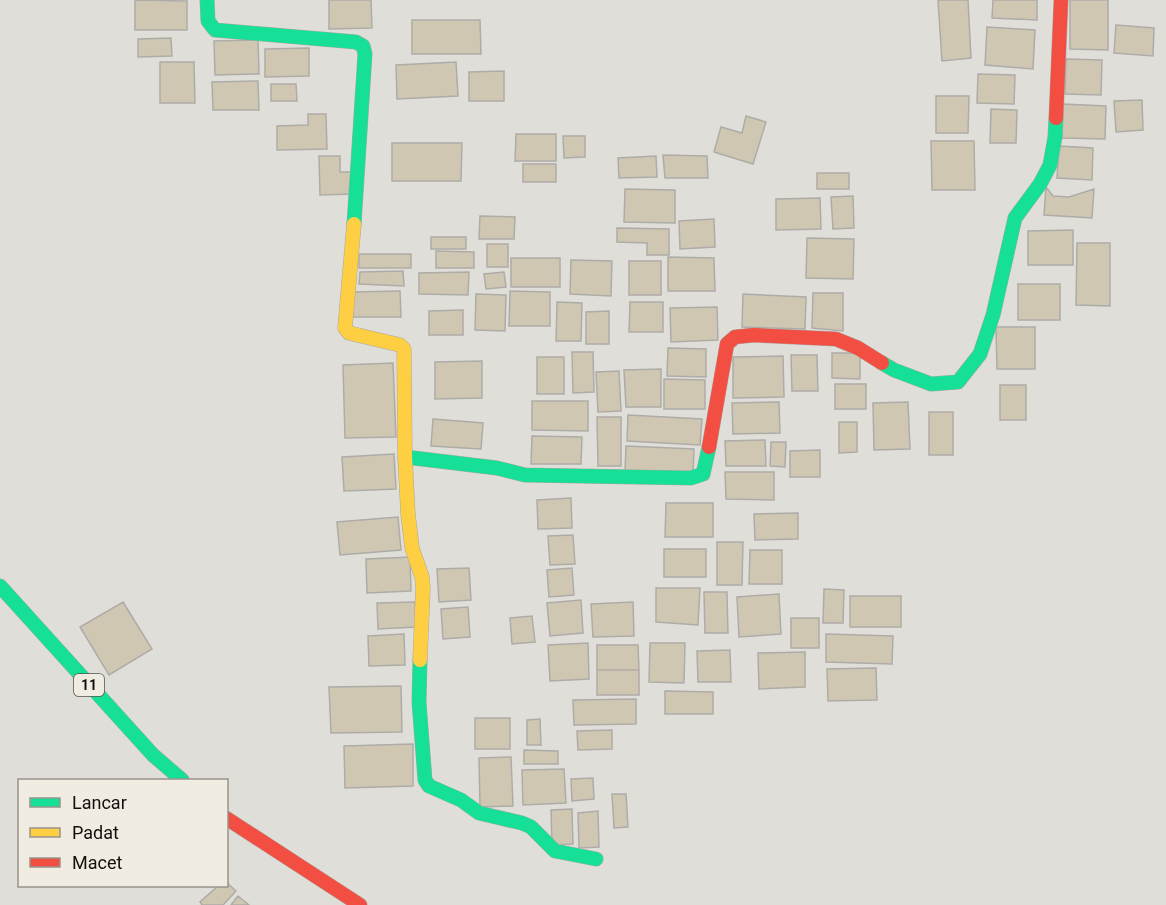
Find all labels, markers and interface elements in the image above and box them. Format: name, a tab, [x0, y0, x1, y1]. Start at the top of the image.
road number: 11	[74, 674, 104, 696]
legend	[18, 779, 228, 887]
text: Lancar	[72, 792, 127, 813]
text: Padat	[72, 822, 119, 843]
text: Macet	[72, 852, 122, 873]

